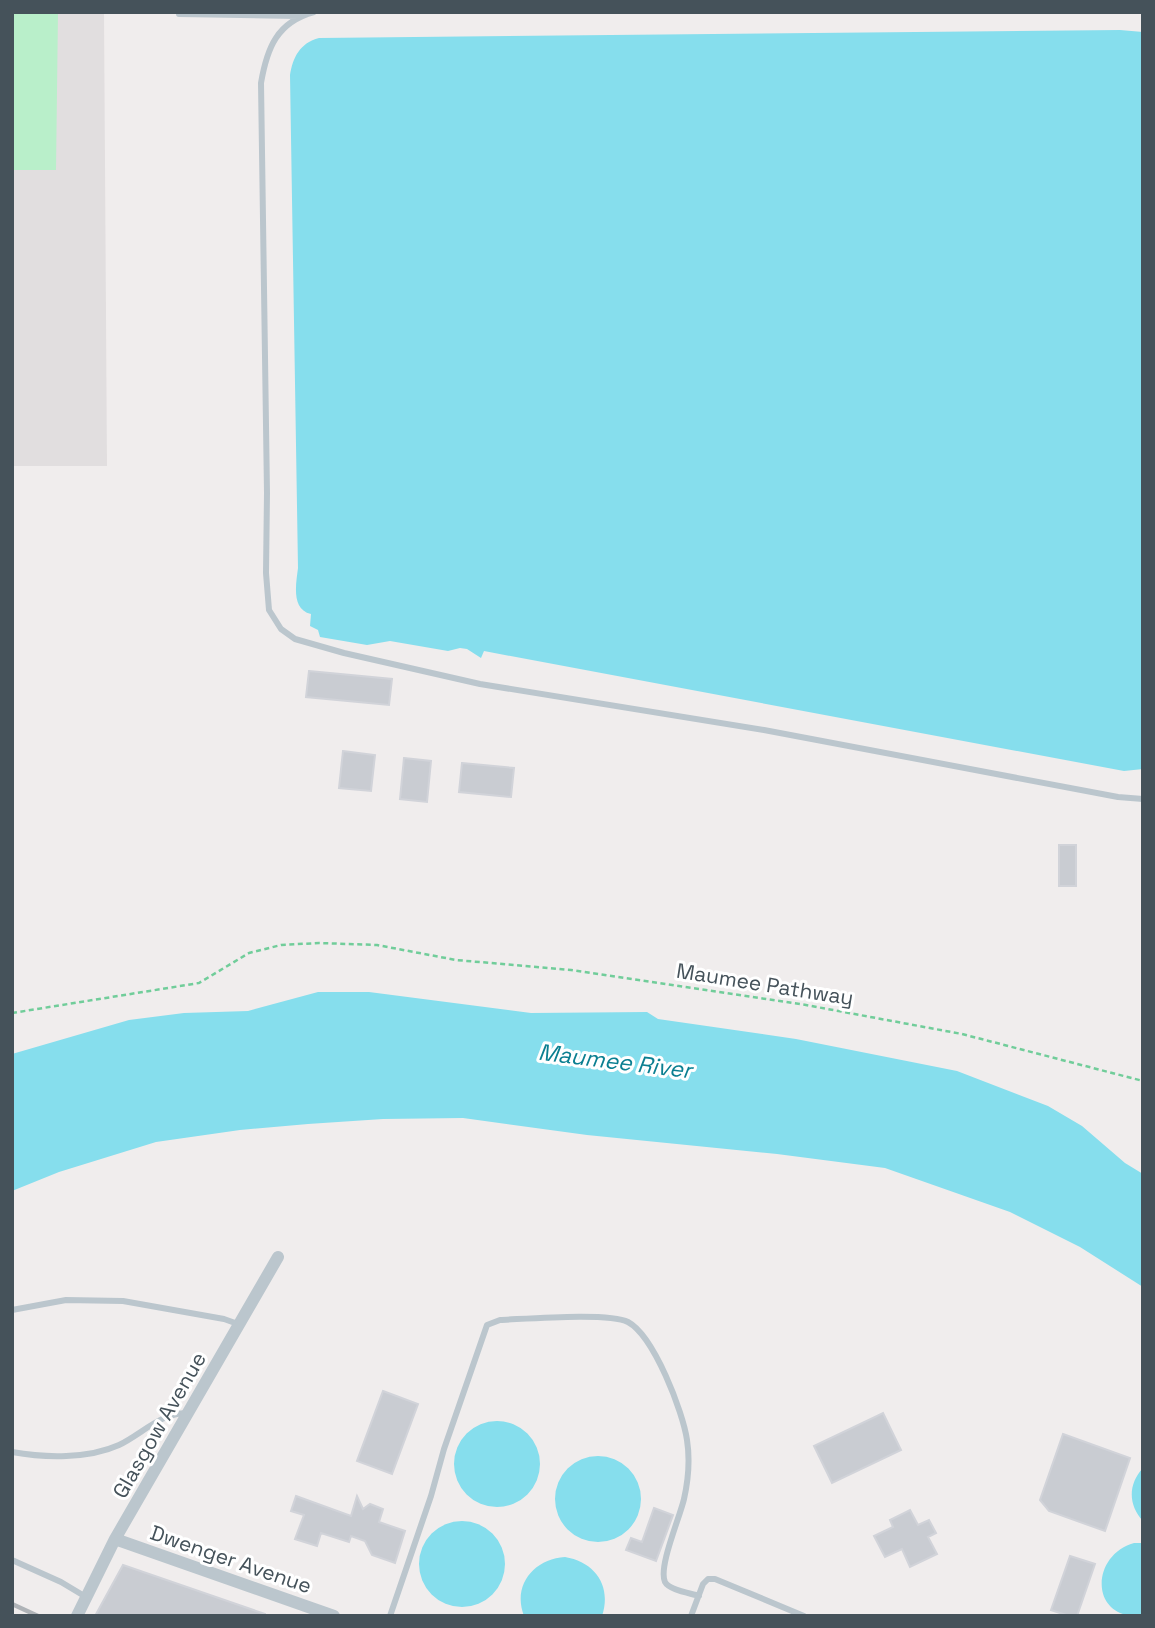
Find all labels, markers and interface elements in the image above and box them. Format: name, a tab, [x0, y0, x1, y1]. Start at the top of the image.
street label: Maumee Pathway	[675, 957, 855, 1011]
water label: Maumee River	[537, 1037, 696, 1086]
street label: Glasgow Avenue	[106, 1347, 212, 1503]
street label: Dwenger Avenue	[147, 1519, 315, 1599]

